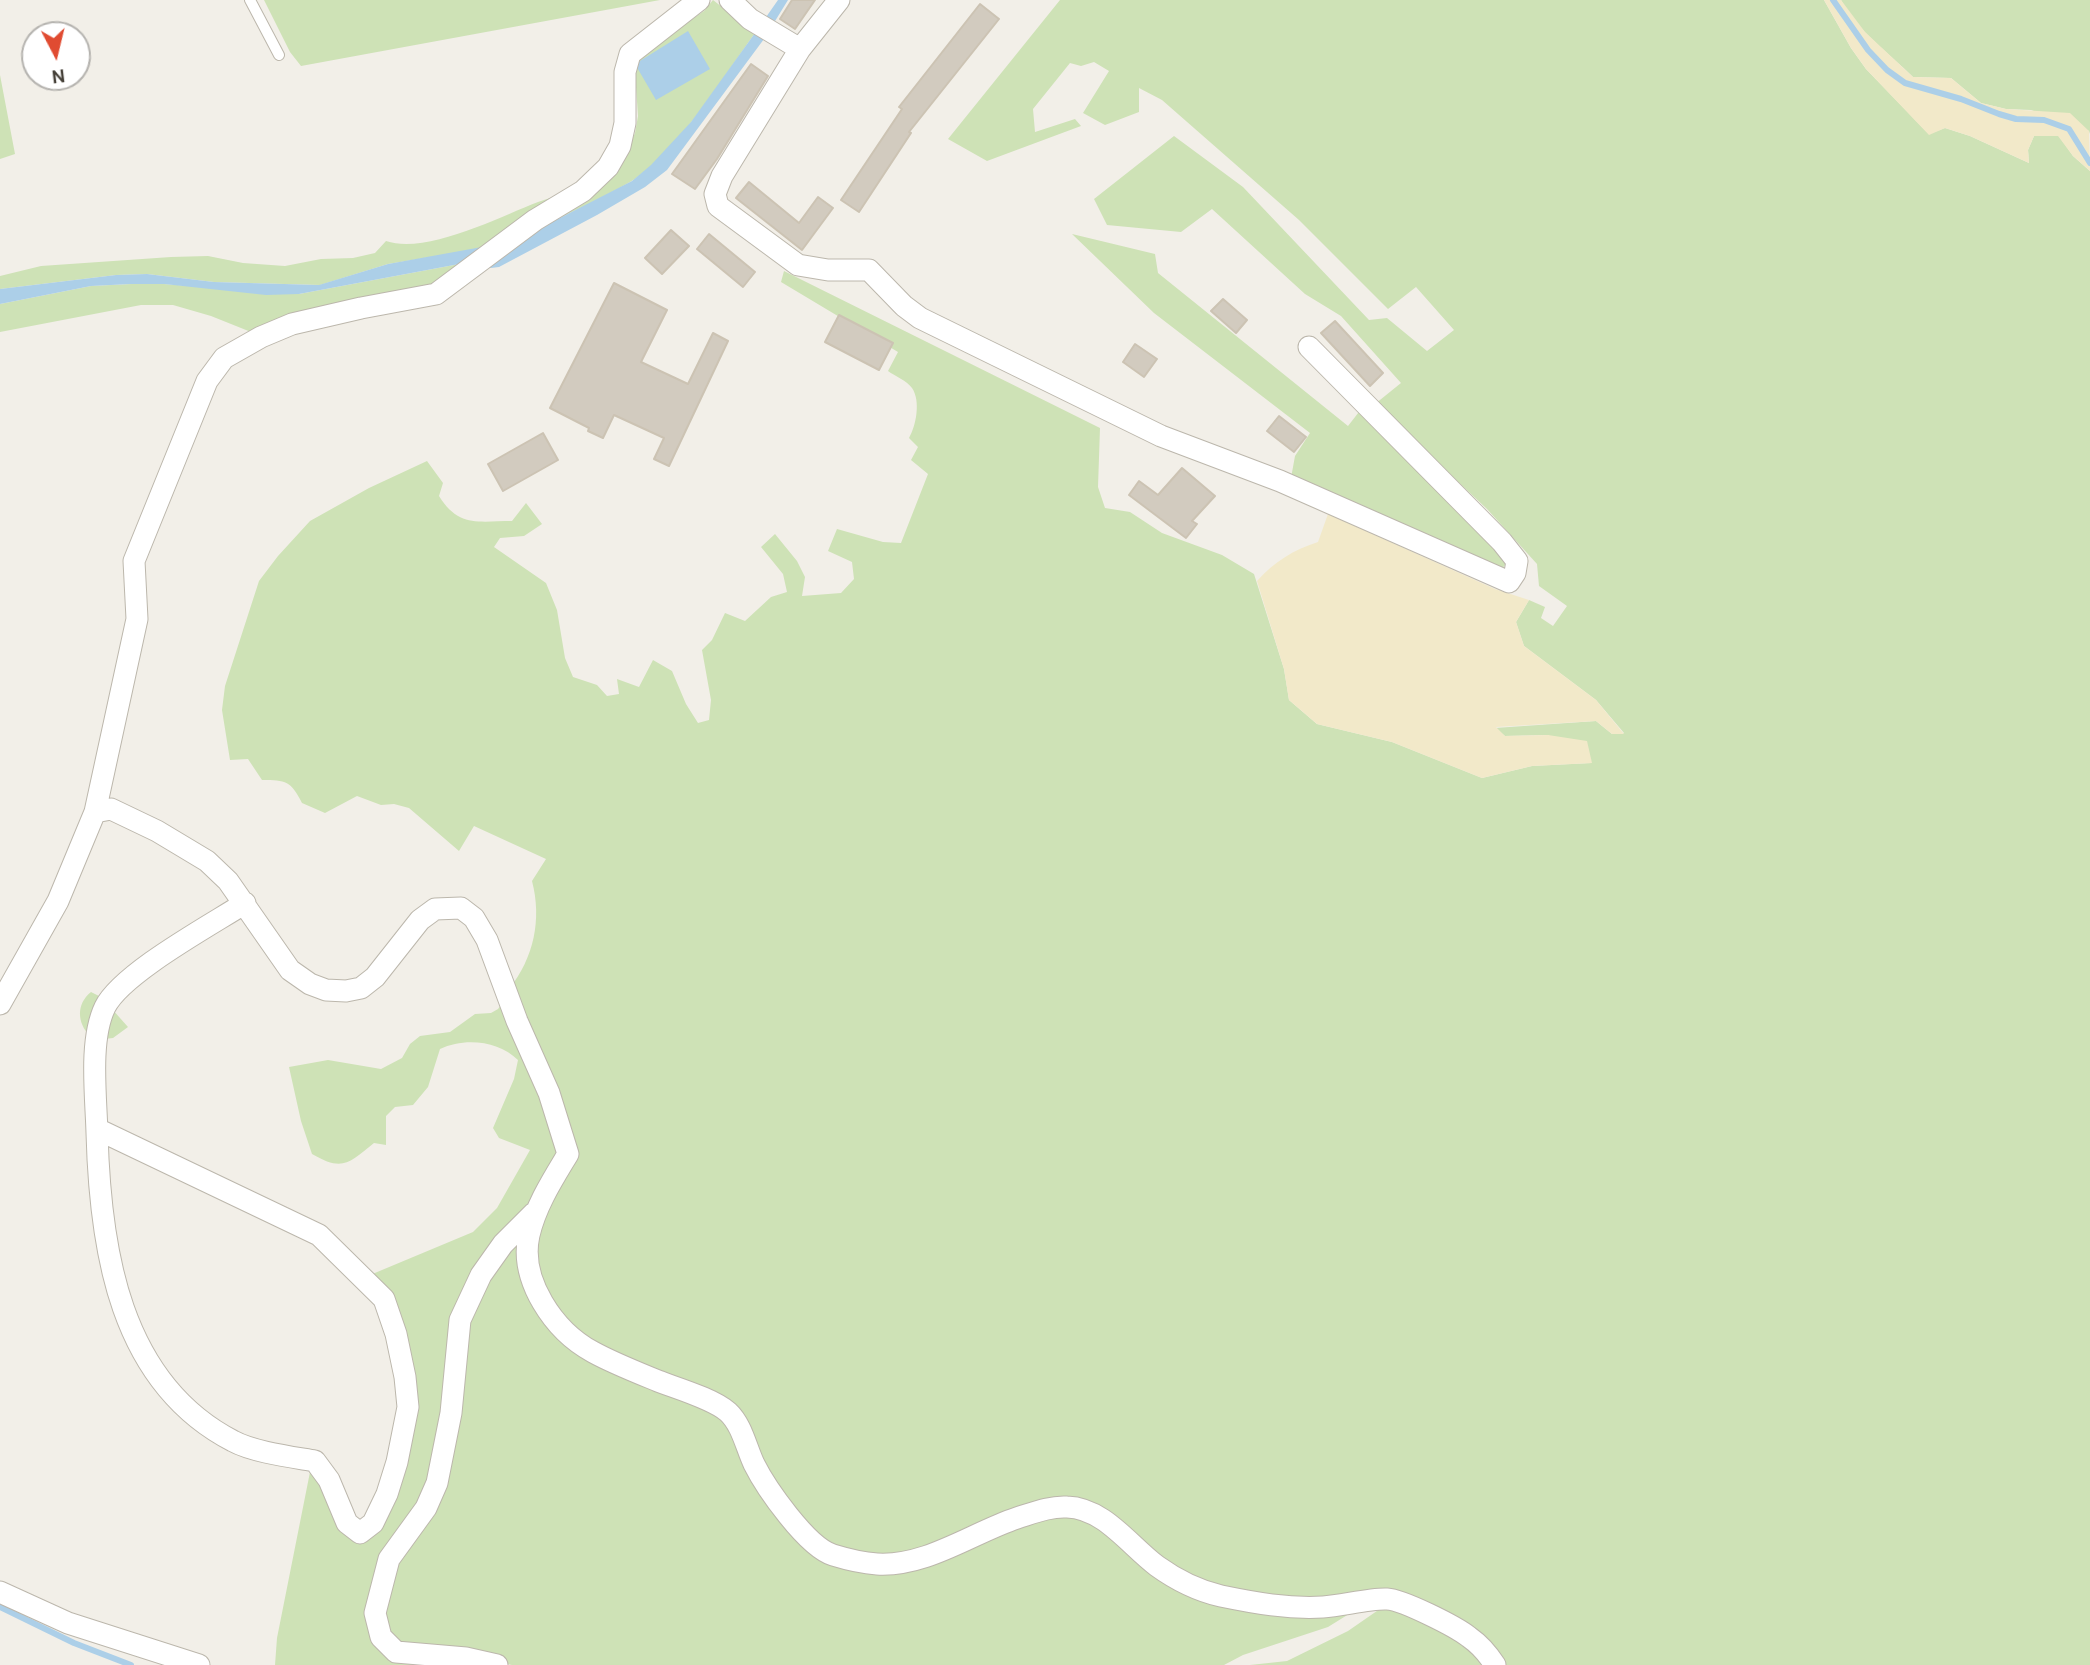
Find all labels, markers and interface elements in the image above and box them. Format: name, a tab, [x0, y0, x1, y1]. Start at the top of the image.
north arrow	[21, 21, 91, 91]
text: N	[50, 62, 67, 88]

